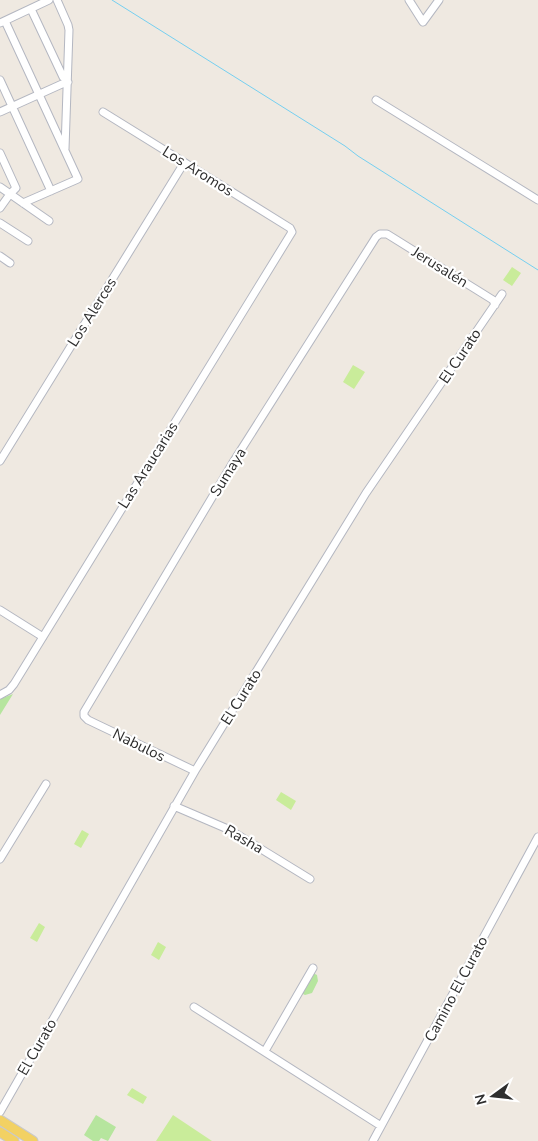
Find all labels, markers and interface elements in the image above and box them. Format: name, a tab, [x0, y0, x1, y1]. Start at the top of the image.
street label: Los Aromos	[159, 141, 237, 201]
street label: Jerusalén	[407, 241, 472, 292]
street label: Los Alerces	[63, 274, 121, 350]
street label: El Curato	[434, 325, 486, 387]
street label: Las Araucarias	[113, 418, 183, 512]
street label: Sumaya	[205, 444, 251, 500]
street label: El Curato	[216, 665, 266, 729]
street label: Nabulos	[109, 724, 169, 766]
street label: Rasha	[221, 820, 267, 858]
street label: Camino El Curato	[420, 933, 492, 1045]
street label: El Curato	[13, 1015, 61, 1079]
north arrow	[468, 1071, 518, 1121]
text: N	[470, 1092, 491, 1107]

